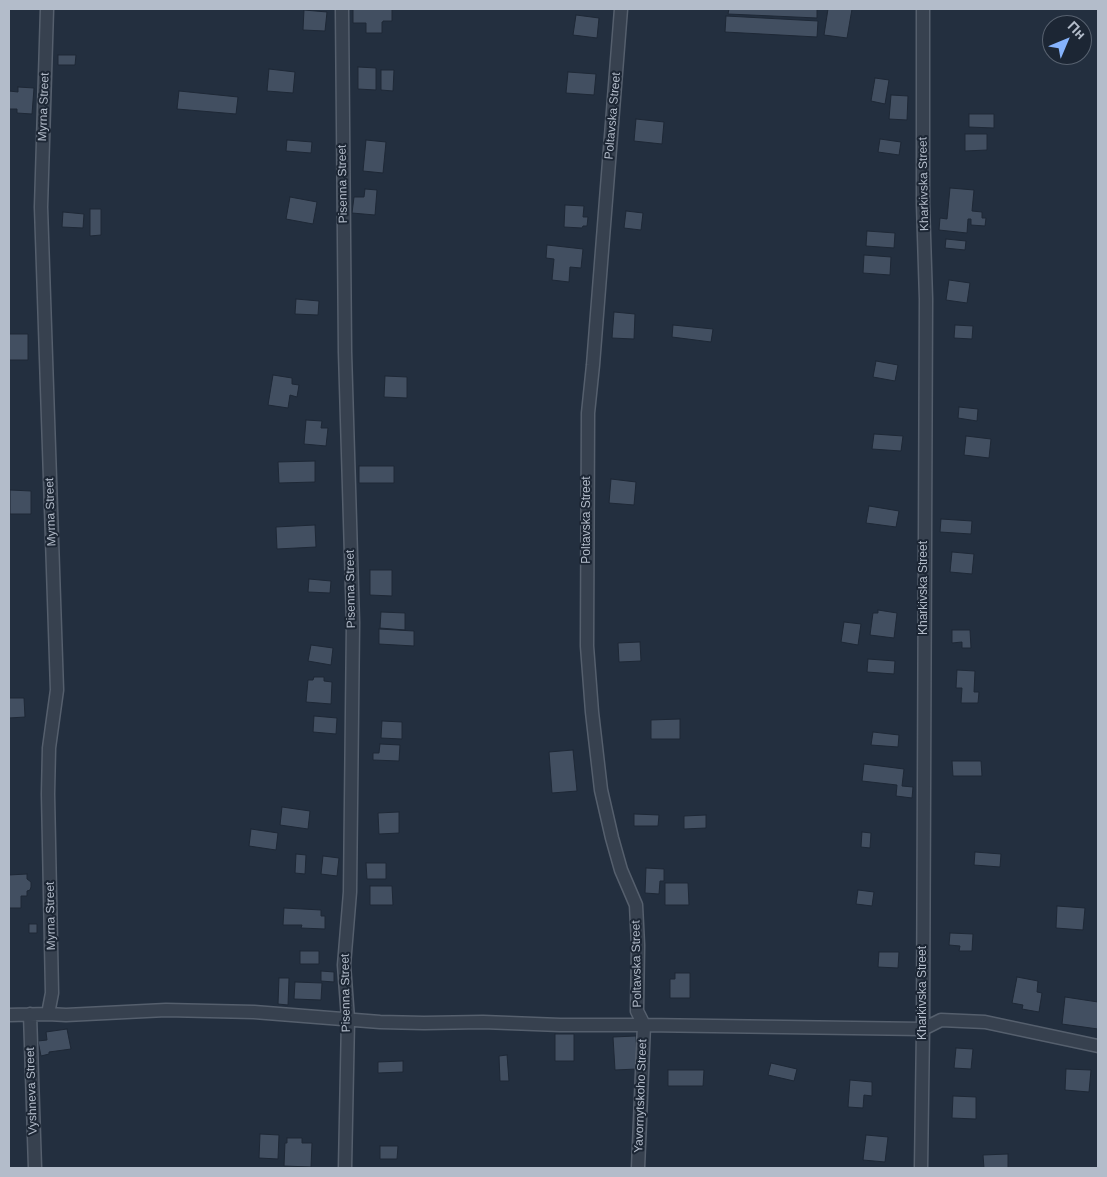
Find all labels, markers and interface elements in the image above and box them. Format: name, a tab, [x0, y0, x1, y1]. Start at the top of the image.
north arrow	[1042, 15, 1092, 65]
text: Пн	[1065, 18, 1089, 42]
street label: Myrna Street	[36, 72, 52, 142]
street label: Poltavska Street	[602, 72, 624, 160]
street label: Kharkivska Street	[916, 137, 932, 231]
street label: Pisenna Street	[335, 145, 351, 223]
street label: Poltavska Street	[580, 476, 594, 564]
street label: Myrna Street	[43, 477, 59, 547]
street label: Kharkivska Street	[917, 541, 931, 635]
street label: Pisenna Street	[343, 550, 359, 628]
street label: Myrna Street	[43, 882, 59, 950]
street label: Poltavska Street	[629, 920, 645, 1008]
street label: Kharkivska Street	[916, 946, 930, 1040]
street label: Pisenna Street	[338, 954, 354, 1032]
street label: Yavornytskoho Street	[632, 1039, 650, 1153]
street label: Vyshneva Street	[23, 1047, 41, 1135]

